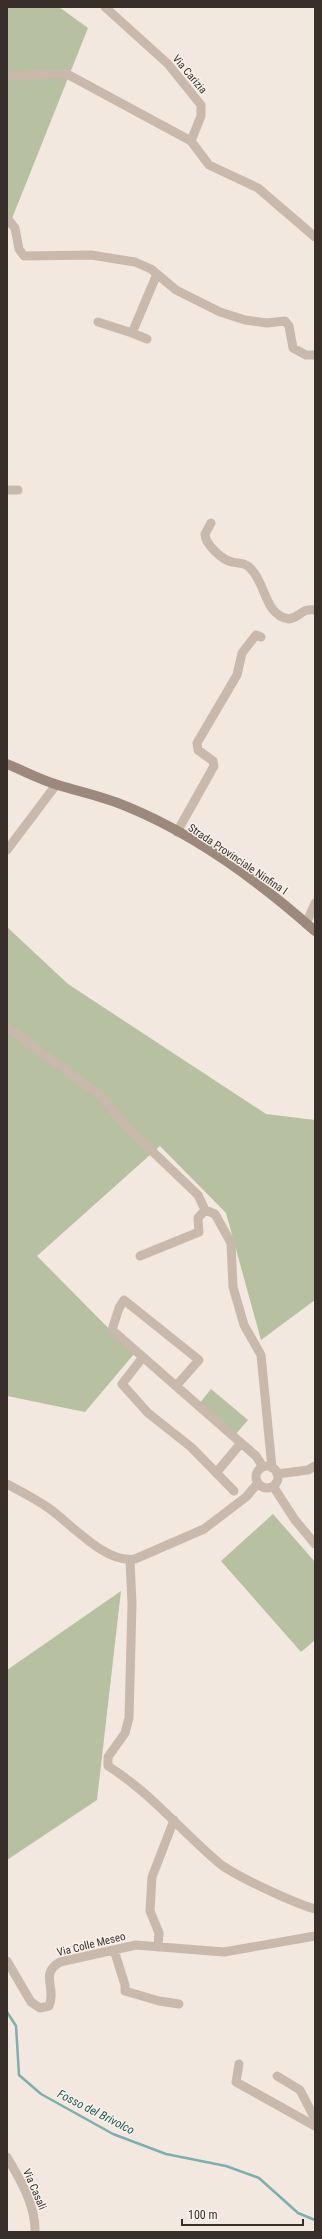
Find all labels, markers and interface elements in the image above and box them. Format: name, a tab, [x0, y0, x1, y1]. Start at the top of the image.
street label: Via Carizia	[170, 52, 210, 96]
street label: Strada Provinciale Ninfina I	[186, 821, 290, 898]
street label: Via Colle Meseo	[56, 1930, 127, 1959]
water label: Fosso del Brivolco	[55, 2087, 137, 2137]
street label: Via Casali	[20, 2167, 49, 2212]
scale bar	[182, 2201, 303, 2227]
text: 100 m	[188, 2208, 218, 2222]

